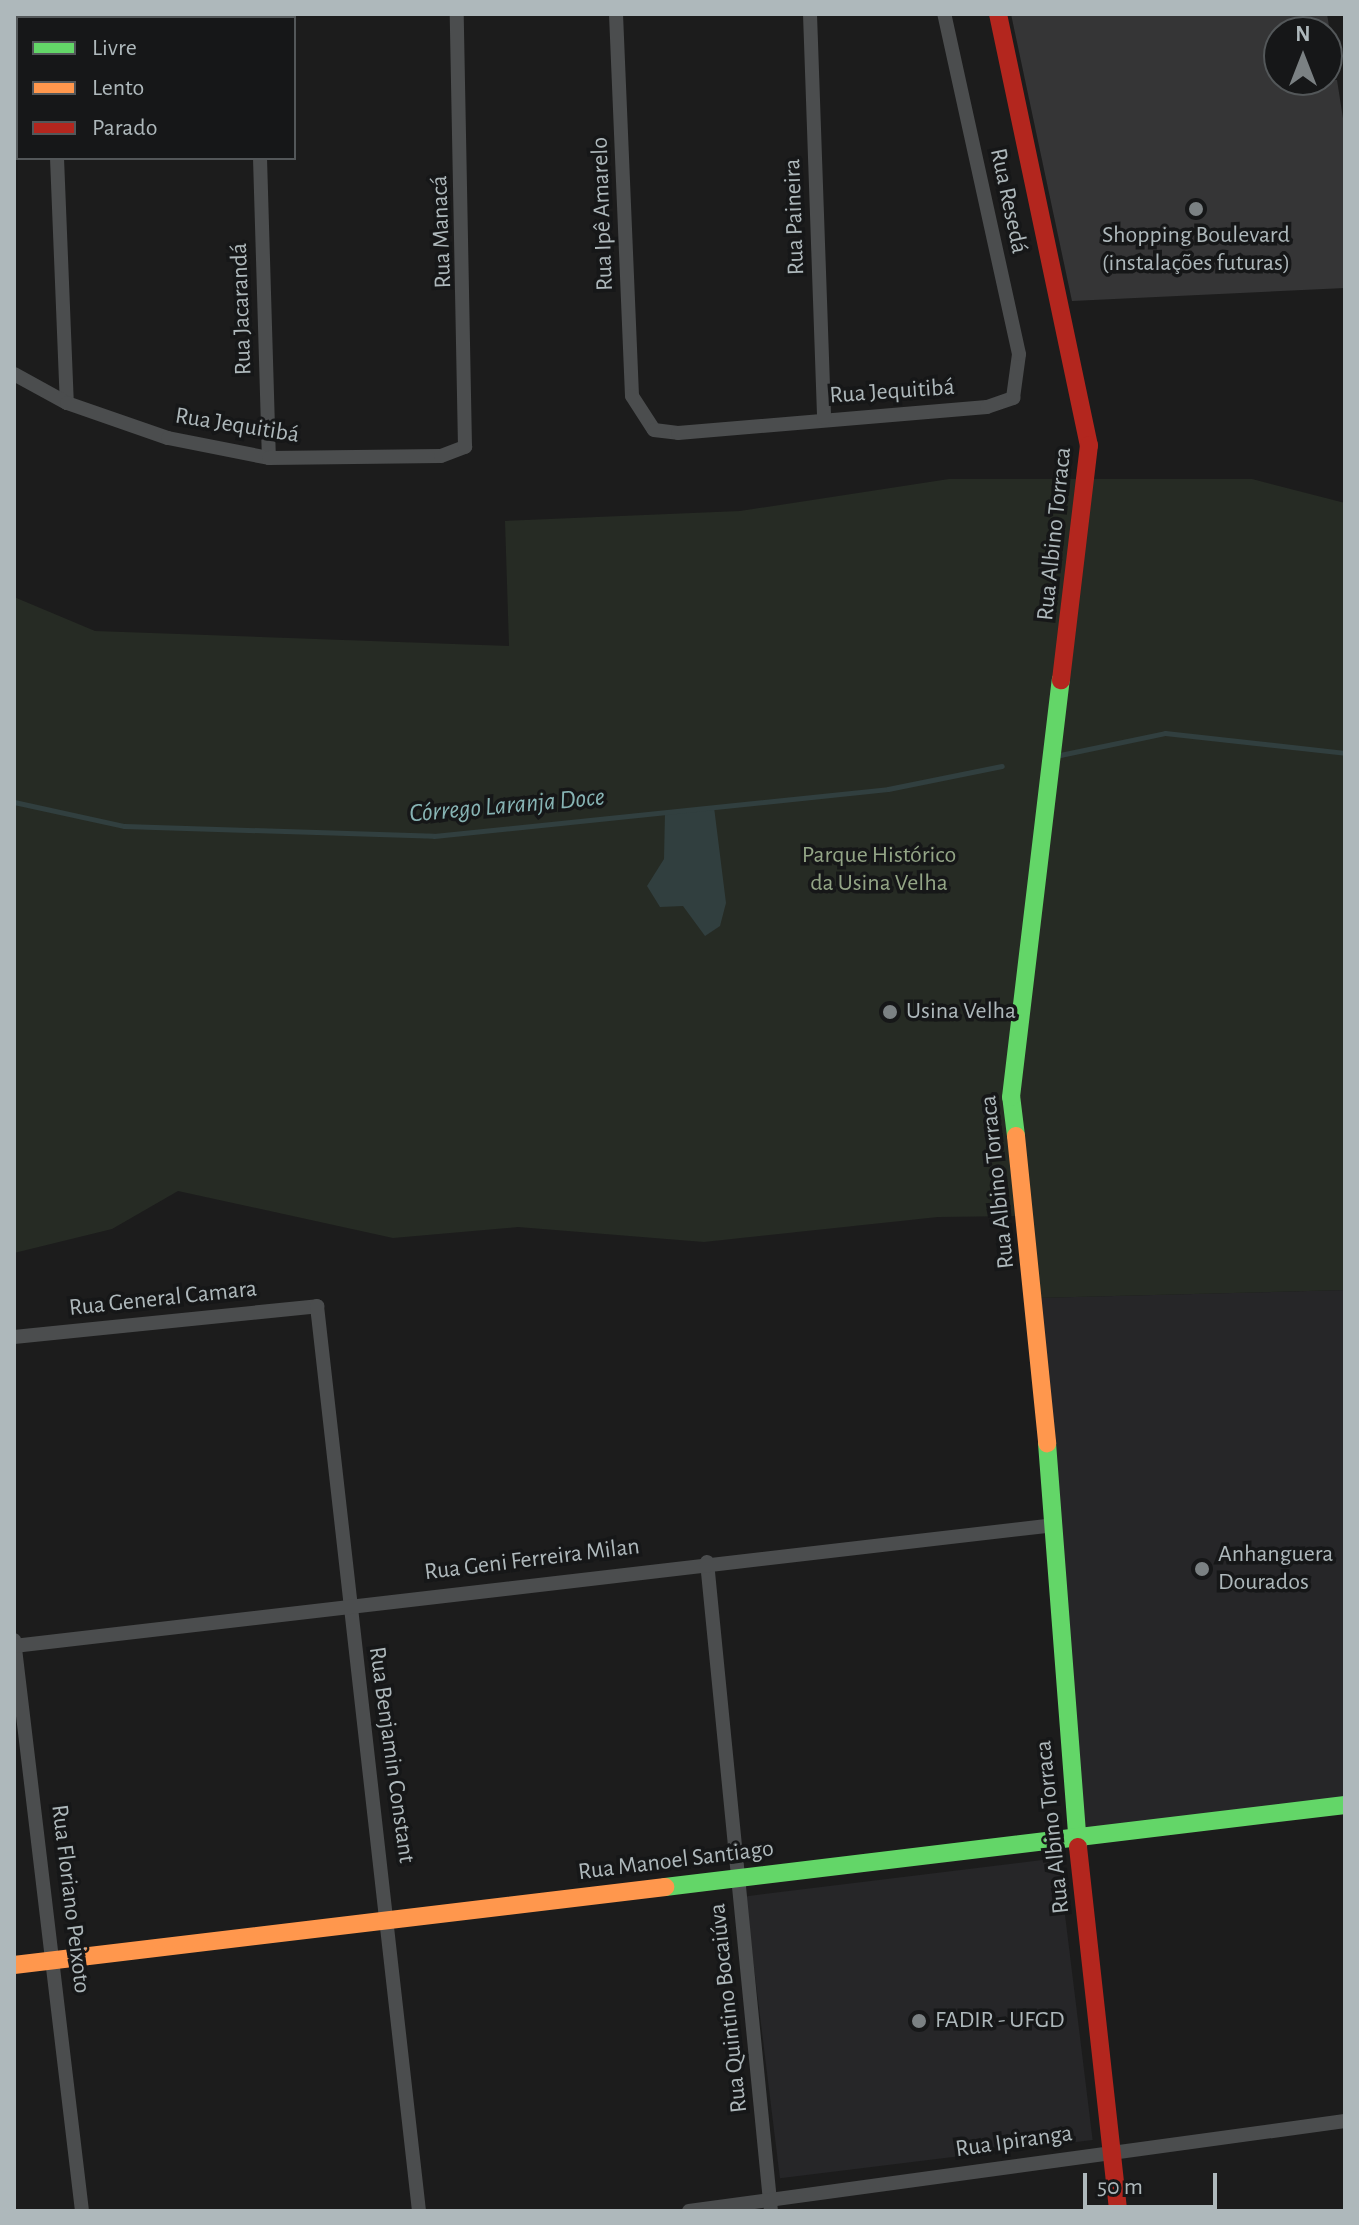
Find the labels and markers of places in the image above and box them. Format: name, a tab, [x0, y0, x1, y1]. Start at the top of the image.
marker: Shopping Boulevard (instalações futuras)	[1187, 200, 1205, 218]
place label: Shopping Boulevard (instalações futuras)	[1102, 222, 1290, 278]
place label: Usina Velha	[906, 998, 1016, 1026]
marker: Usina Velha	[881, 1003, 899, 1021]
place label: Anhanguera Dourados	[1218, 1541, 1333, 1597]
marker: Anhanguera Dourados	[1193, 1560, 1211, 1578]
place label: FADIR - UFGD	[935, 2007, 1065, 2035]
marker: FADIR - UFGD	[910, 2012, 928, 2030]

